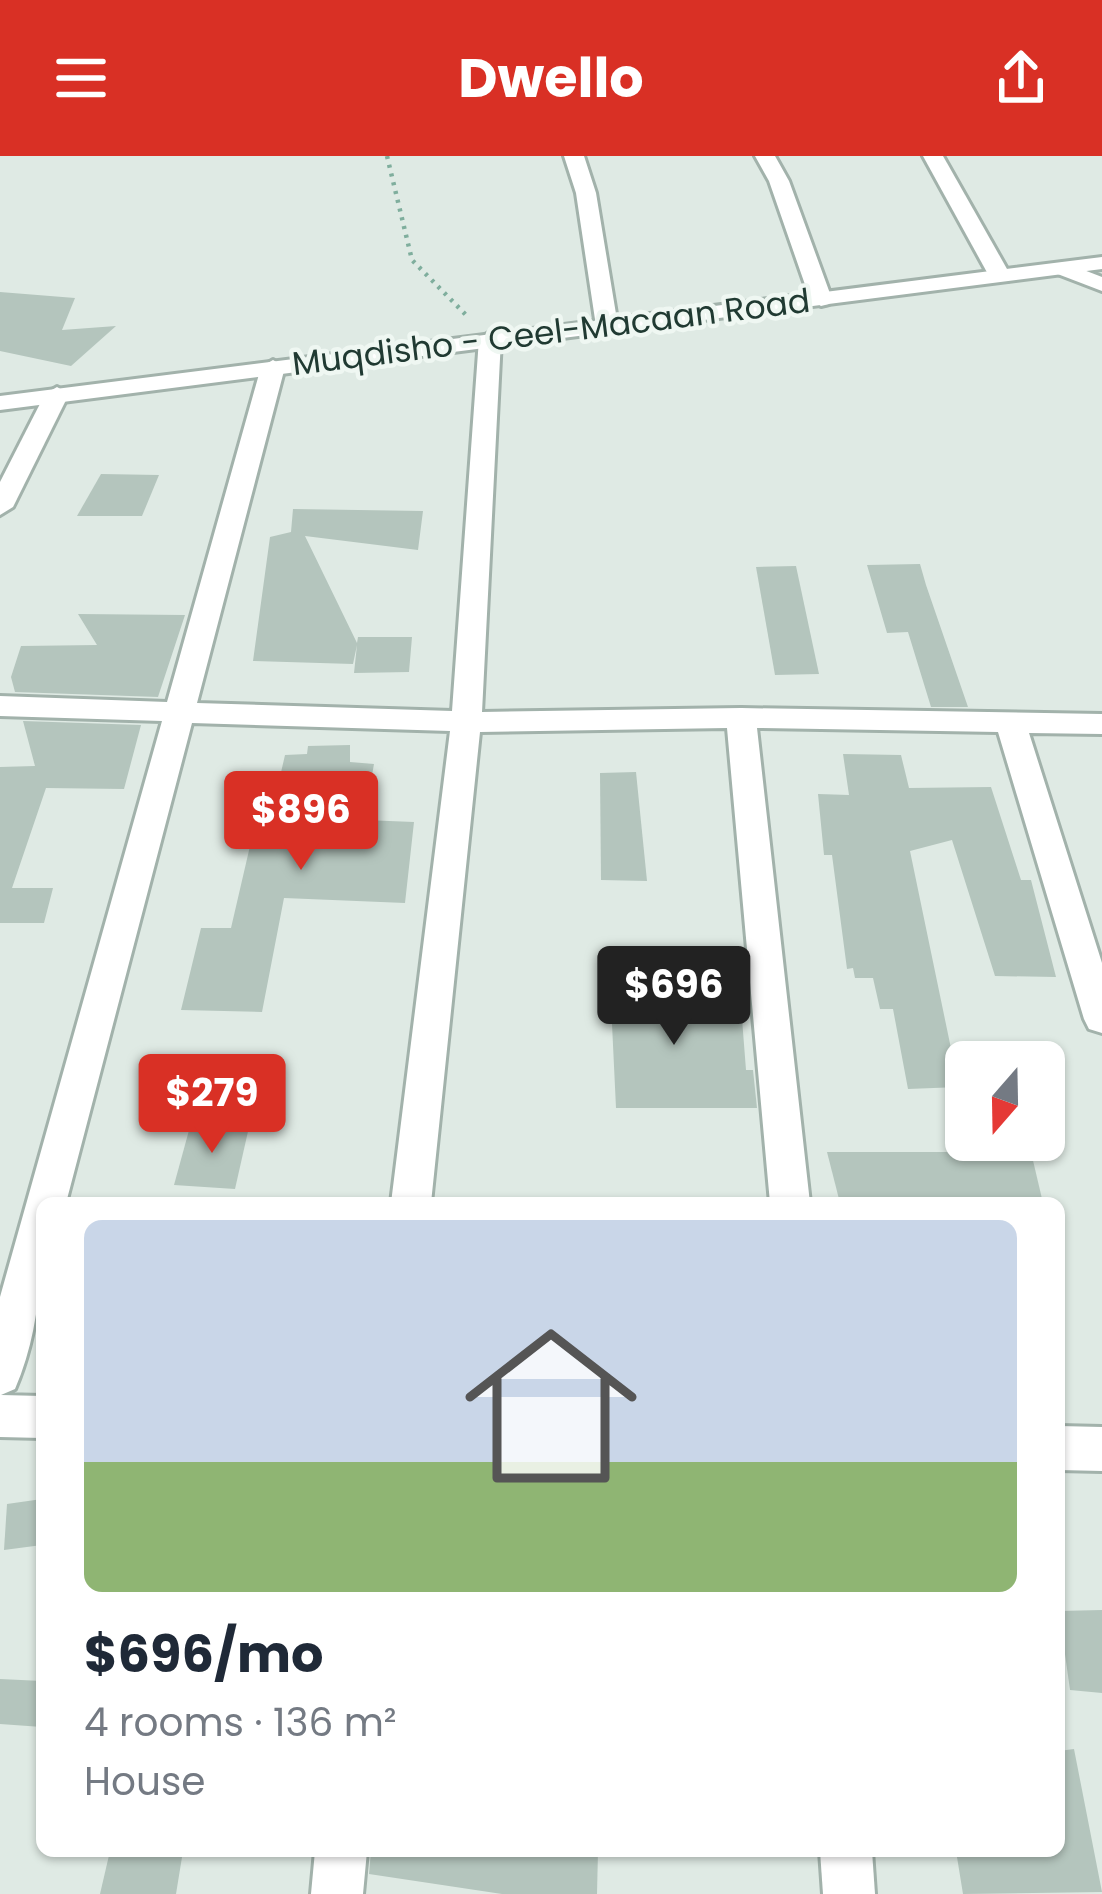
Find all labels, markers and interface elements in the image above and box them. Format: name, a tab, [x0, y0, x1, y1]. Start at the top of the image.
text: Dwello	[458, 40, 644, 116]
icon: menu	[48, 45, 114, 111]
icon: share	[988, 45, 1054, 111]
street label: Muqdisho - Ceel-Macaan Road	[289, 277, 813, 387]
pin: $896	[230, 771, 372, 873]
text: $896	[251, 782, 351, 837]
pin: $696	[603, 946, 745, 1048]
text: $696	[624, 957, 724, 1012]
north arrow	[945, 1041, 1065, 1161]
map controls	[945, 1041, 1065, 1161]
pin: $279	[141, 1054, 283, 1156]
text: $279	[166, 1065, 258, 1120]
icon: home	[443, 1298, 659, 1514]
text: $696/mo	[84, 1618, 324, 1690]
text: 4 rooms · 136 m²	[84, 1695, 397, 1750]
text: House	[84, 1754, 205, 1809]

